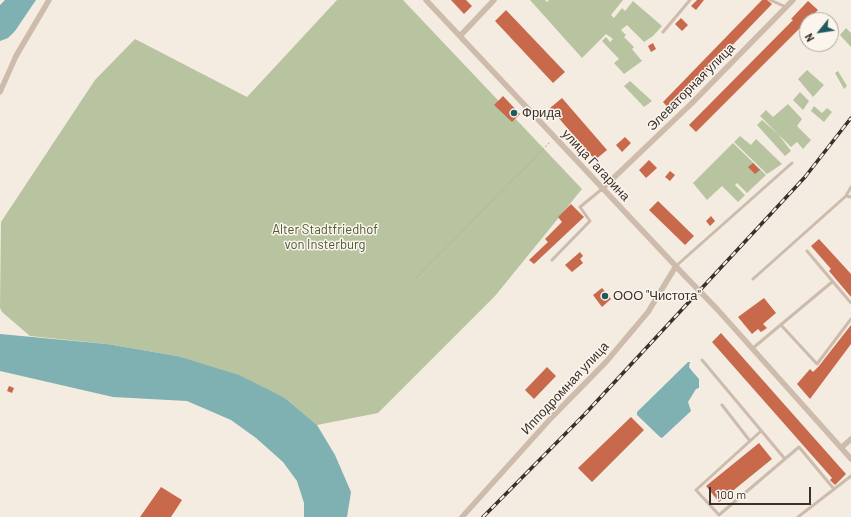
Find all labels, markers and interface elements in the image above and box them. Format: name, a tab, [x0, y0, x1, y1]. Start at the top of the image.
north arrow	[799, 12, 839, 52]
text: N	[802, 31, 817, 44]
street label: Элеваторная улица	[644, 40, 738, 134]
place label: Фрида	[522, 105, 561, 121]
marker: Фрида	[509, 108, 519, 118]
street label: улица Гагарина	[559, 126, 633, 204]
park label: Alter Stadtfriedhof von Insterburg	[272, 222, 378, 253]
place label: ООО "Чистота"	[613, 288, 701, 304]
marker: ООО "Чистота"	[600, 291, 610, 301]
street label: Ипподромная улица	[518, 338, 612, 438]
scale bar	[711, 479, 813, 505]
text: 100 m	[716, 487, 746, 501]

